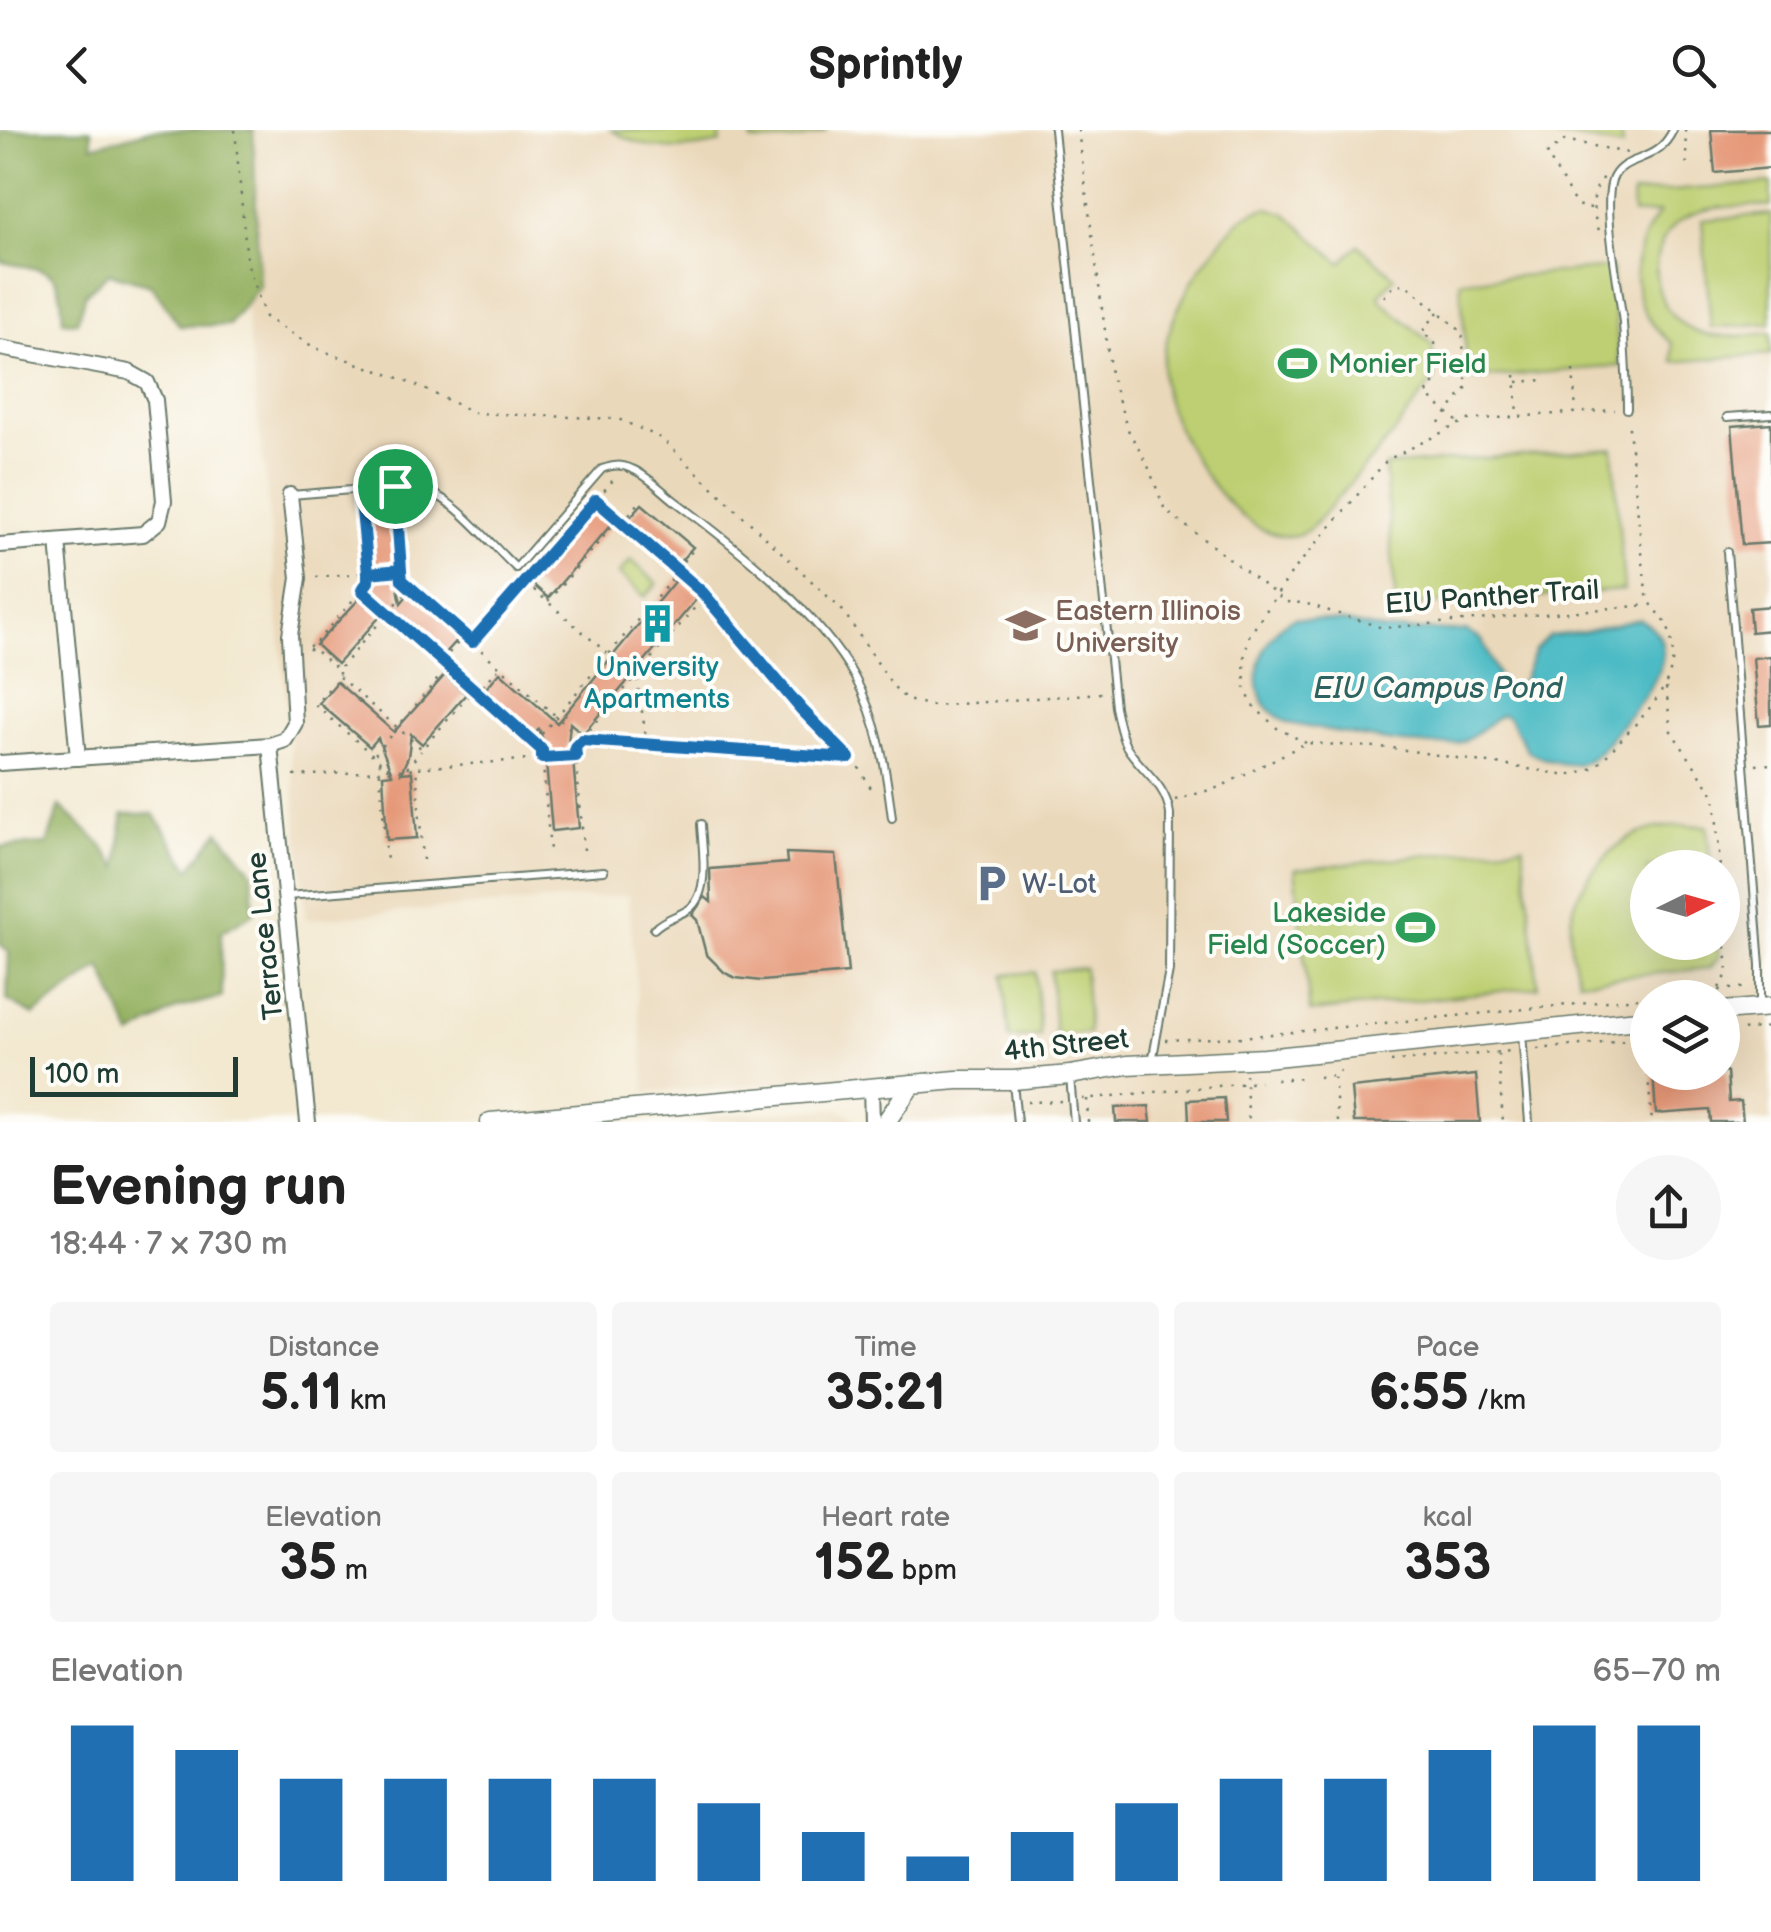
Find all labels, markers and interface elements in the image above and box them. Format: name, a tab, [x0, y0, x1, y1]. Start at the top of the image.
icon: back	[50, 38, 105, 93]
text: Sprintly	[808, 38, 963, 93]
icon: search	[1666, 38, 1721, 93]
sports icon: Monier Field	[1277, 342, 1319, 384]
place label: Monier Field	[1328, 348, 1487, 381]
pin	[353, 444, 438, 529]
icon: arrive	[368, 459, 423, 514]
street label: EIU Panther Trail	[1384, 574, 1600, 621]
place label: Eastern Illinois University	[1055, 595, 1241, 660]
building icon: University Apartments	[636, 603, 678, 645]
school or university icon: Eastern Illinois University	[1004, 605, 1046, 647]
place label: University Apartments	[584, 651, 730, 716]
water label: EIU Campus Pond	[1313, 671, 1564, 707]
street label: Terrace Lane	[240, 850, 291, 1021]
north arrow	[1630, 850, 1740, 960]
map controls	[1630, 850, 1740, 1090]
parking icon: W-Lot	[971, 862, 1013, 904]
place label: W-Lot	[1022, 868, 1097, 901]
place label: Lakeside Field (Soccer)	[1207, 897, 1386, 962]
sports icon: Lakeside Field (Soccer)	[1395, 907, 1437, 949]
button: layers	[1630, 980, 1740, 1090]
street label: 4th Street	[1002, 1023, 1130, 1068]
scale bar	[30, 1052, 238, 1096]
text: 100 m	[45, 1058, 119, 1091]
text: Evening run	[50, 1154, 347, 1221]
button: share	[1616, 1155, 1721, 1260]
text: 18:44 · 7 × 730 m	[50, 1225, 287, 1264]
text: Distance	[268, 1331, 379, 1364]
text: Time	[854, 1331, 917, 1364]
text: Pace	[1416, 1331, 1479, 1364]
text: 5.11	[260, 1364, 342, 1424]
text: 35:21	[826, 1364, 946, 1424]
text: 6:55	[1369, 1364, 1469, 1424]
text: km	[342, 1384, 387, 1417]
text: /km	[1469, 1384, 1526, 1417]
text: Elevation	[265, 1501, 382, 1534]
text: Heart rate	[821, 1501, 950, 1534]
text: kcal	[1422, 1501, 1473, 1534]
text: 35	[279, 1534, 337, 1594]
text: 152	[814, 1534, 894, 1594]
text: 353	[1404, 1534, 1491, 1594]
text: m	[337, 1554, 368, 1587]
text: bpm	[894, 1554, 957, 1587]
text: Elevation	[50, 1652, 183, 1691]
text: 65–70 m	[1592, 1652, 1721, 1691]

